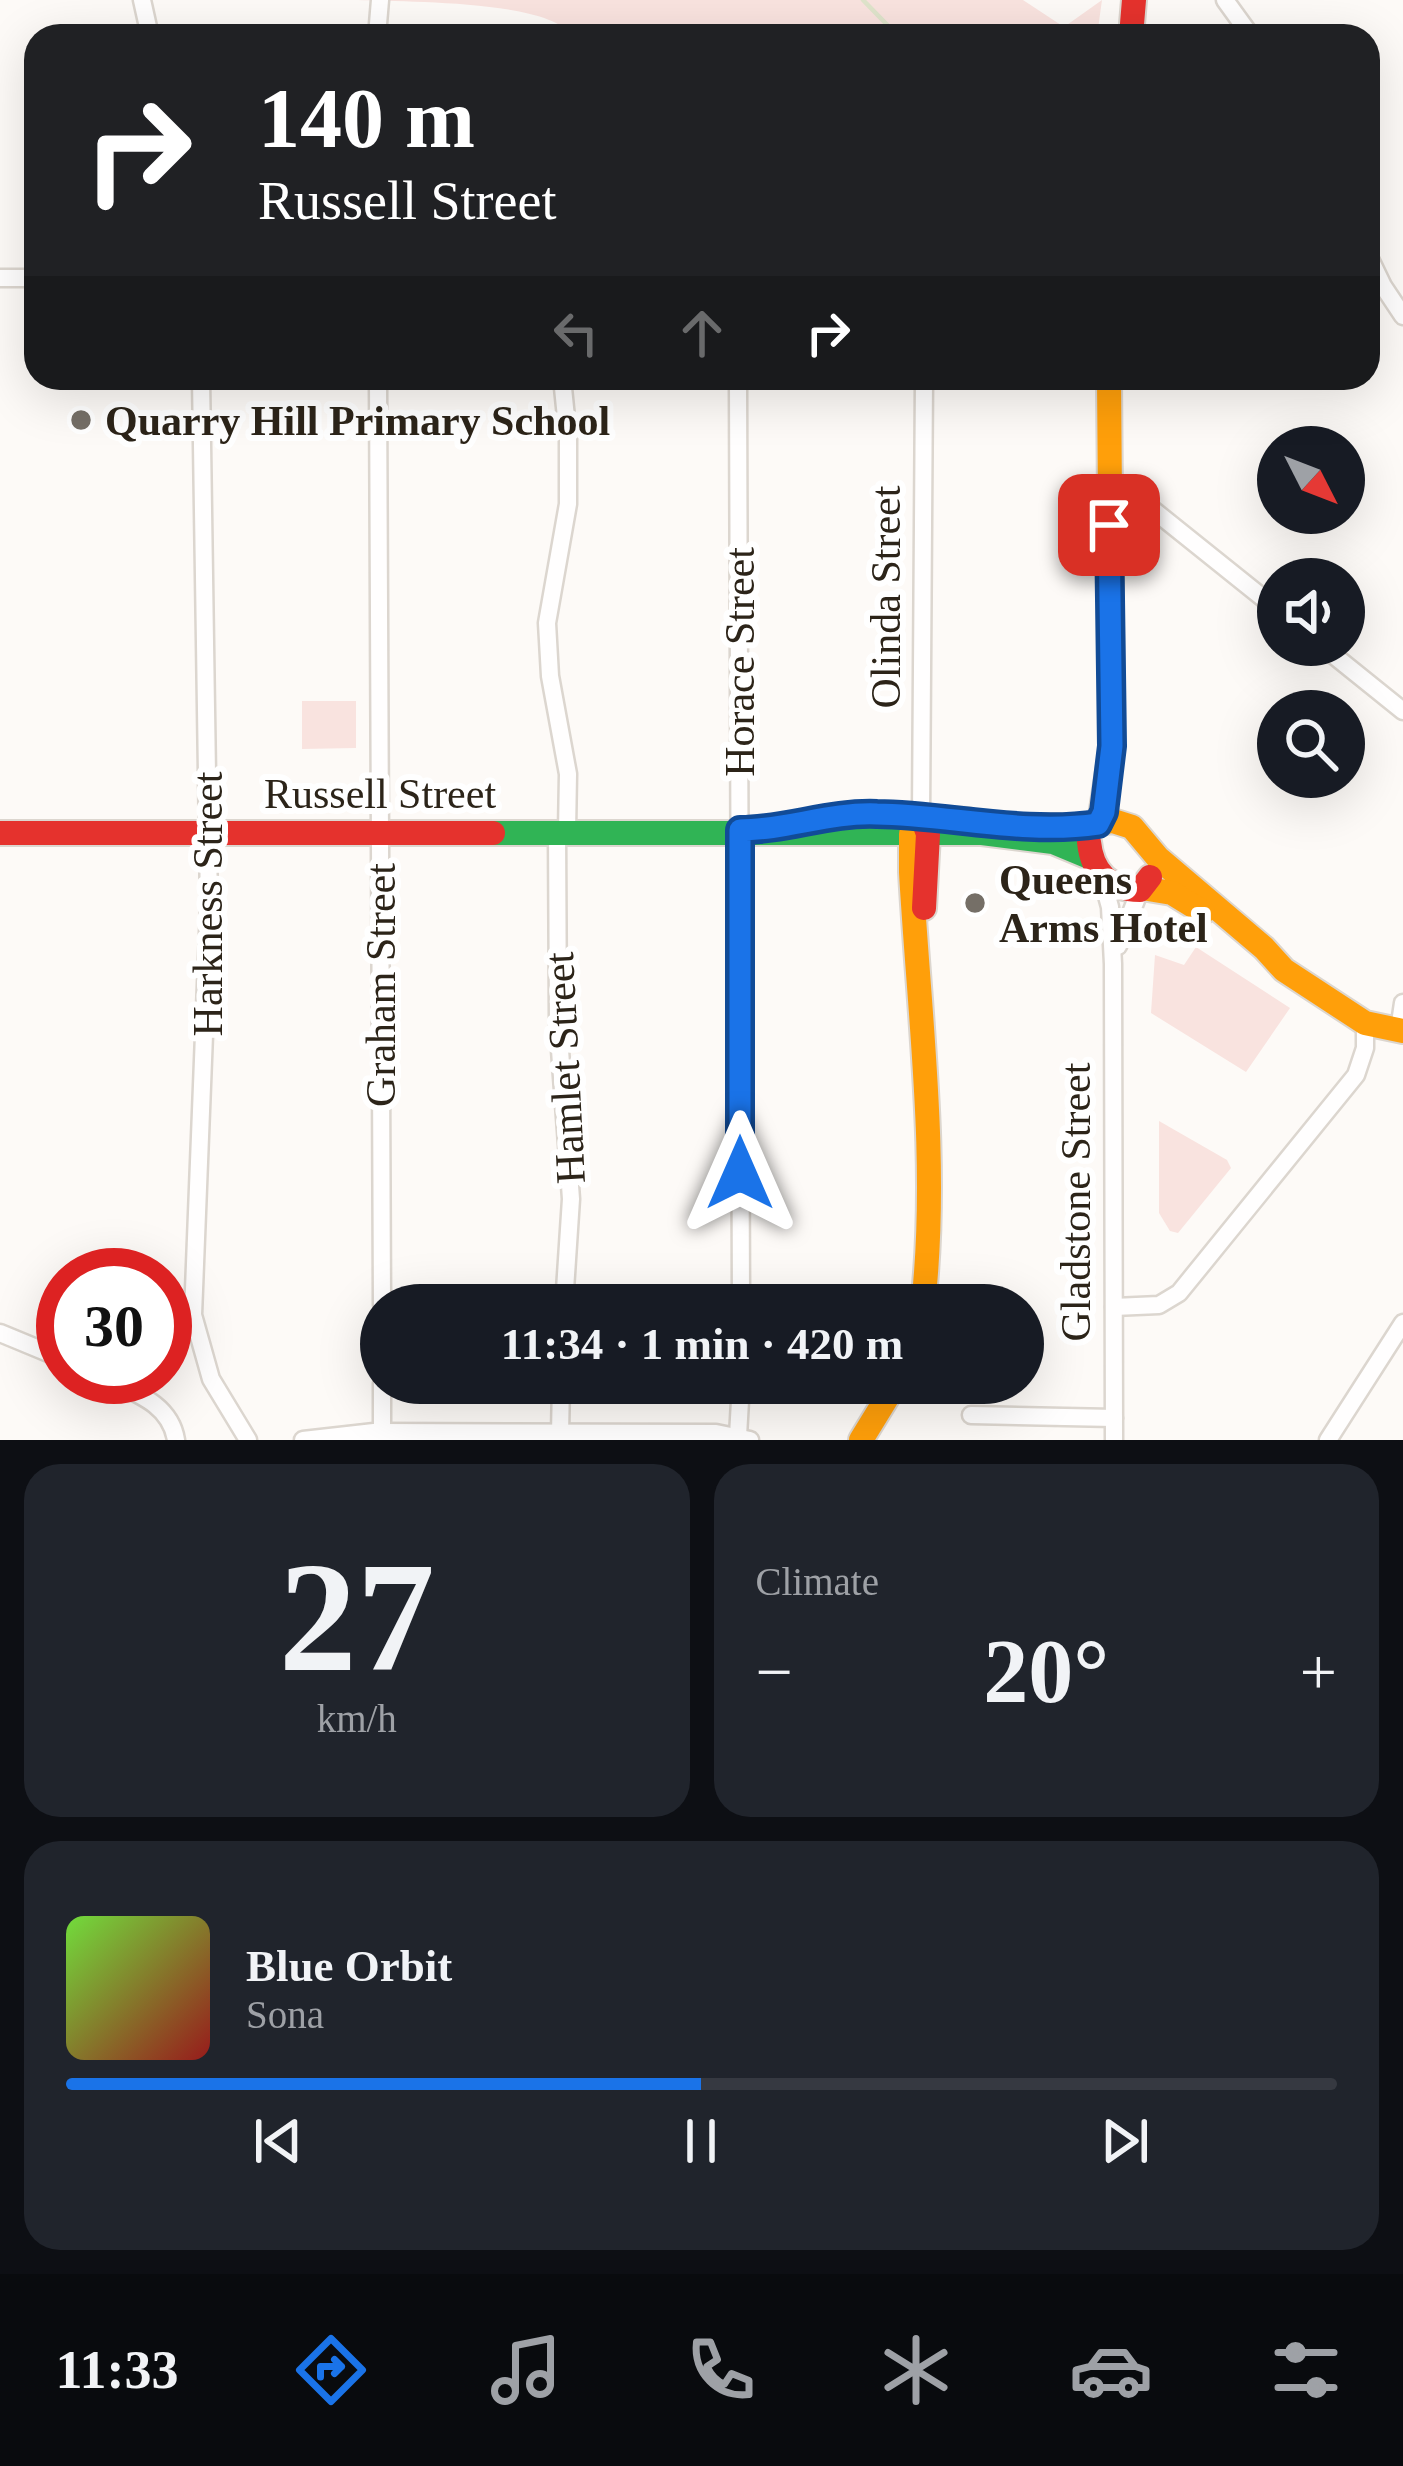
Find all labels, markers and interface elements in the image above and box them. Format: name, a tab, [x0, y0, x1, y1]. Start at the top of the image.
icon: right	[60, 72, 216, 228]
text: 140 m	[258, 72, 475, 165]
text: Russell Street	[258, 171, 556, 231]
icon: left	[543, 300, 609, 366]
icon: ahead	[669, 300, 735, 366]
icon: right	[795, 300, 861, 366]
place label: Quarry Hill Primary School	[105, 398, 610, 444]
marker: Quarry Hill Primary School	[68, 407, 94, 433]
north arrow	[1257, 426, 1365, 534]
map controls	[1257, 426, 1365, 798]
pin	[1058, 474, 1160, 576]
street label: Olinda Street	[863, 485, 909, 708]
icon: arrive	[1076, 492, 1142, 558]
street label: Horace Street	[717, 547, 763, 777]
button: sound	[1257, 558, 1365, 666]
button: search	[1257, 690, 1365, 798]
street label: Harkness Street	[185, 771, 231, 1036]
street label: Russell Street	[264, 771, 496, 817]
place label: Queens Arms Hotel	[999, 857, 1208, 951]
street label: Graham Street	[358, 863, 404, 1107]
marker: Queens Arms Hotel	[962, 890, 988, 916]
street label: Hamlet Street	[536, 951, 594, 1185]
street label: Gladstone Street	[1053, 1062, 1099, 1341]
position arrow	[677, 1110, 803, 1236]
speed limit sign: 30	[36, 1248, 192, 1404]
text: 11:34 · 1 min · 420 m	[501, 1319, 903, 1369]
text: 27	[279, 1531, 435, 1704]
text: Climate	[756, 1560, 879, 1603]
text: 20°	[983, 1622, 1109, 1721]
text: −	[756, 1635, 793, 1708]
text: +	[1300, 1635, 1337, 1708]
text: km/h	[317, 1697, 397, 1740]
text: Blue Orbit	[246, 1941, 452, 1991]
text: Sona	[246, 1993, 324, 2036]
icon: previous	[245, 2108, 311, 2174]
icon: pause	[668, 2108, 734, 2174]
icon: next	[1092, 2108, 1158, 2174]
icon: directions	[289, 2328, 373, 2412]
icon: music	[484, 2328, 568, 2412]
icon: phone	[679, 2328, 763, 2412]
icon: climate	[874, 2328, 958, 2412]
icon: car	[1069, 2328, 1153, 2412]
icon: filters	[1264, 2328, 1348, 2412]
text: 11:33	[55, 2340, 178, 2400]

